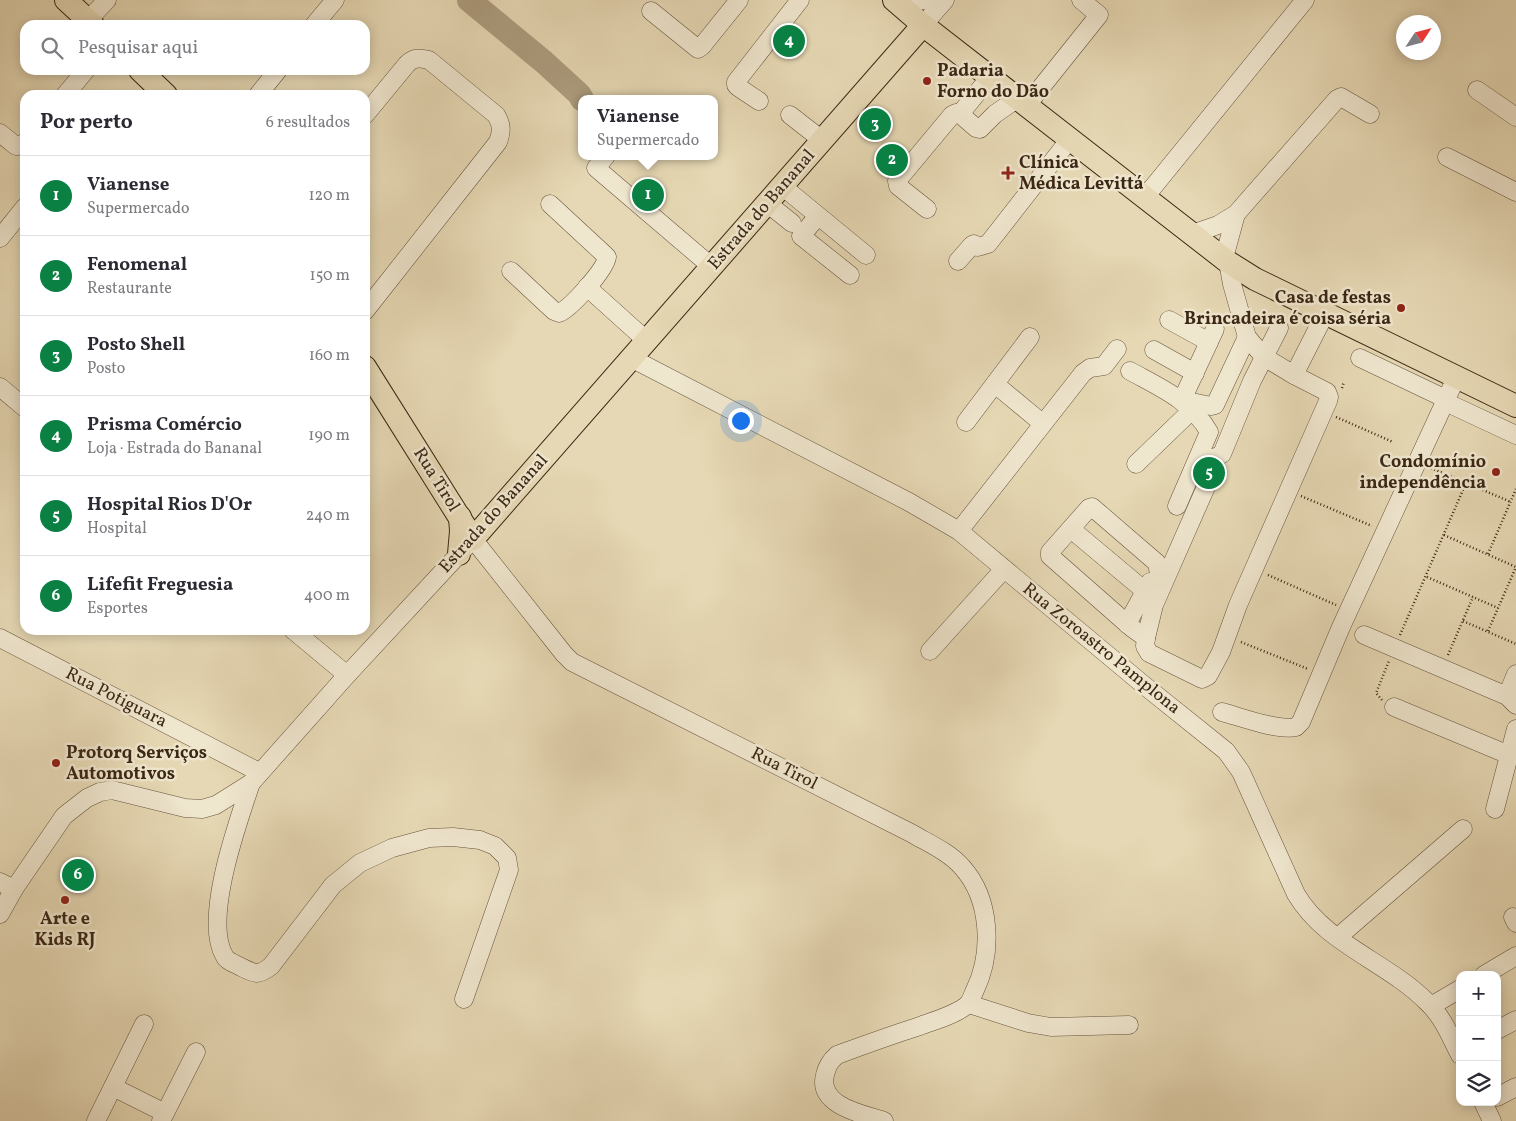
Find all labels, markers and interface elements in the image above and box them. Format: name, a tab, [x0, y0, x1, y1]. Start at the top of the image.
north arrow	[1396, 15, 1441, 60]
search box	[20, 20, 370, 75]
pin: 4	[773, 22, 805, 60]
icon: search	[38, 34, 66, 62]
text: Pesquisar aqui	[78, 35, 198, 61]
place label: Padaria Forno do Dão	[937, 59, 1049, 105]
marker: Padaria Forno do Dão	[921, 75, 933, 87]
popup	[578, 95, 718, 160]
text: Vianense	[597, 104, 679, 130]
pin: 3	[859, 105, 891, 143]
text: Por perto	[40, 108, 133, 137]
text: 6 resultados	[266, 112, 350, 134]
text: Supermercado	[597, 130, 699, 152]
pin: 2	[876, 141, 908, 179]
street label: Estrada do Bananal	[703, 144, 821, 276]
place label: Clínica Médica Levittá	[1019, 151, 1144, 197]
marker: Clínica Médica Levittá	[1001, 166, 1015, 180]
text: Vianense	[87, 172, 169, 198]
pin: 1	[632, 176, 664, 214]
text: 1	[53, 185, 59, 207]
text: 120 m	[308, 185, 350, 207]
text: Supermercado	[87, 198, 189, 220]
text: Fenomenal	[87, 252, 187, 278]
text: 2	[52, 265, 60, 287]
text: 150 m	[309, 265, 350, 287]
text: Restaurante	[87, 278, 172, 300]
place label: Casa de festas Brincadeira é coisa séria	[1184, 286, 1391, 332]
marker: Casa de festas Brincadeira é coisa séria	[1395, 302, 1407, 314]
text: Posto Shell	[87, 332, 185, 358]
text: 3	[52, 345, 60, 367]
text: 160 m	[309, 345, 350, 367]
text: Posto	[87, 358, 125, 380]
your location	[728, 408, 754, 434]
text: Prisma Comércio	[87, 412, 242, 438]
text: 4	[51, 425, 61, 447]
text: 190 m	[308, 425, 350, 447]
text: Loja · Estrada do Bananal	[87, 438, 262, 460]
street label: Rua Tirol	[406, 443, 466, 517]
street label: Estrada do Bananal	[434, 449, 554, 579]
place label: Condomínio independência	[1359, 450, 1486, 496]
pin: 5	[1193, 454, 1225, 492]
marker: Condomínio independência	[1490, 466, 1502, 478]
text: Hospital Rios D'Or	[87, 492, 252, 518]
text: 5	[52, 505, 60, 527]
text: 240 m	[306, 505, 350, 527]
text: Hospital	[87, 518, 147, 540]
text: Lifefit Freguesia	[87, 572, 233, 598]
street label: Rua Zoroastro Pamplona	[1017, 577, 1185, 721]
text: 6	[52, 585, 60, 607]
text: 400 m	[304, 585, 350, 607]
text: Esportes	[87, 598, 148, 620]
street label: Rua Potiguara	[61, 662, 171, 734]
place label: Protorq Serviços Automotivos	[66, 741, 207, 787]
street label: Rua Tirol	[746, 742, 822, 796]
marker: Protorq Serviços Automotivos	[50, 757, 62, 769]
pin: 6	[62, 856, 94, 894]
marker: Arte e Kids RJ	[59, 894, 71, 906]
place label: Arte e Kids RJ	[34, 907, 96, 953]
map controls	[1456, 971, 1501, 1106]
button: +	[1456, 971, 1501, 1016]
button: −	[1456, 1016, 1501, 1061]
button: layers	[1456, 1061, 1501, 1106]

